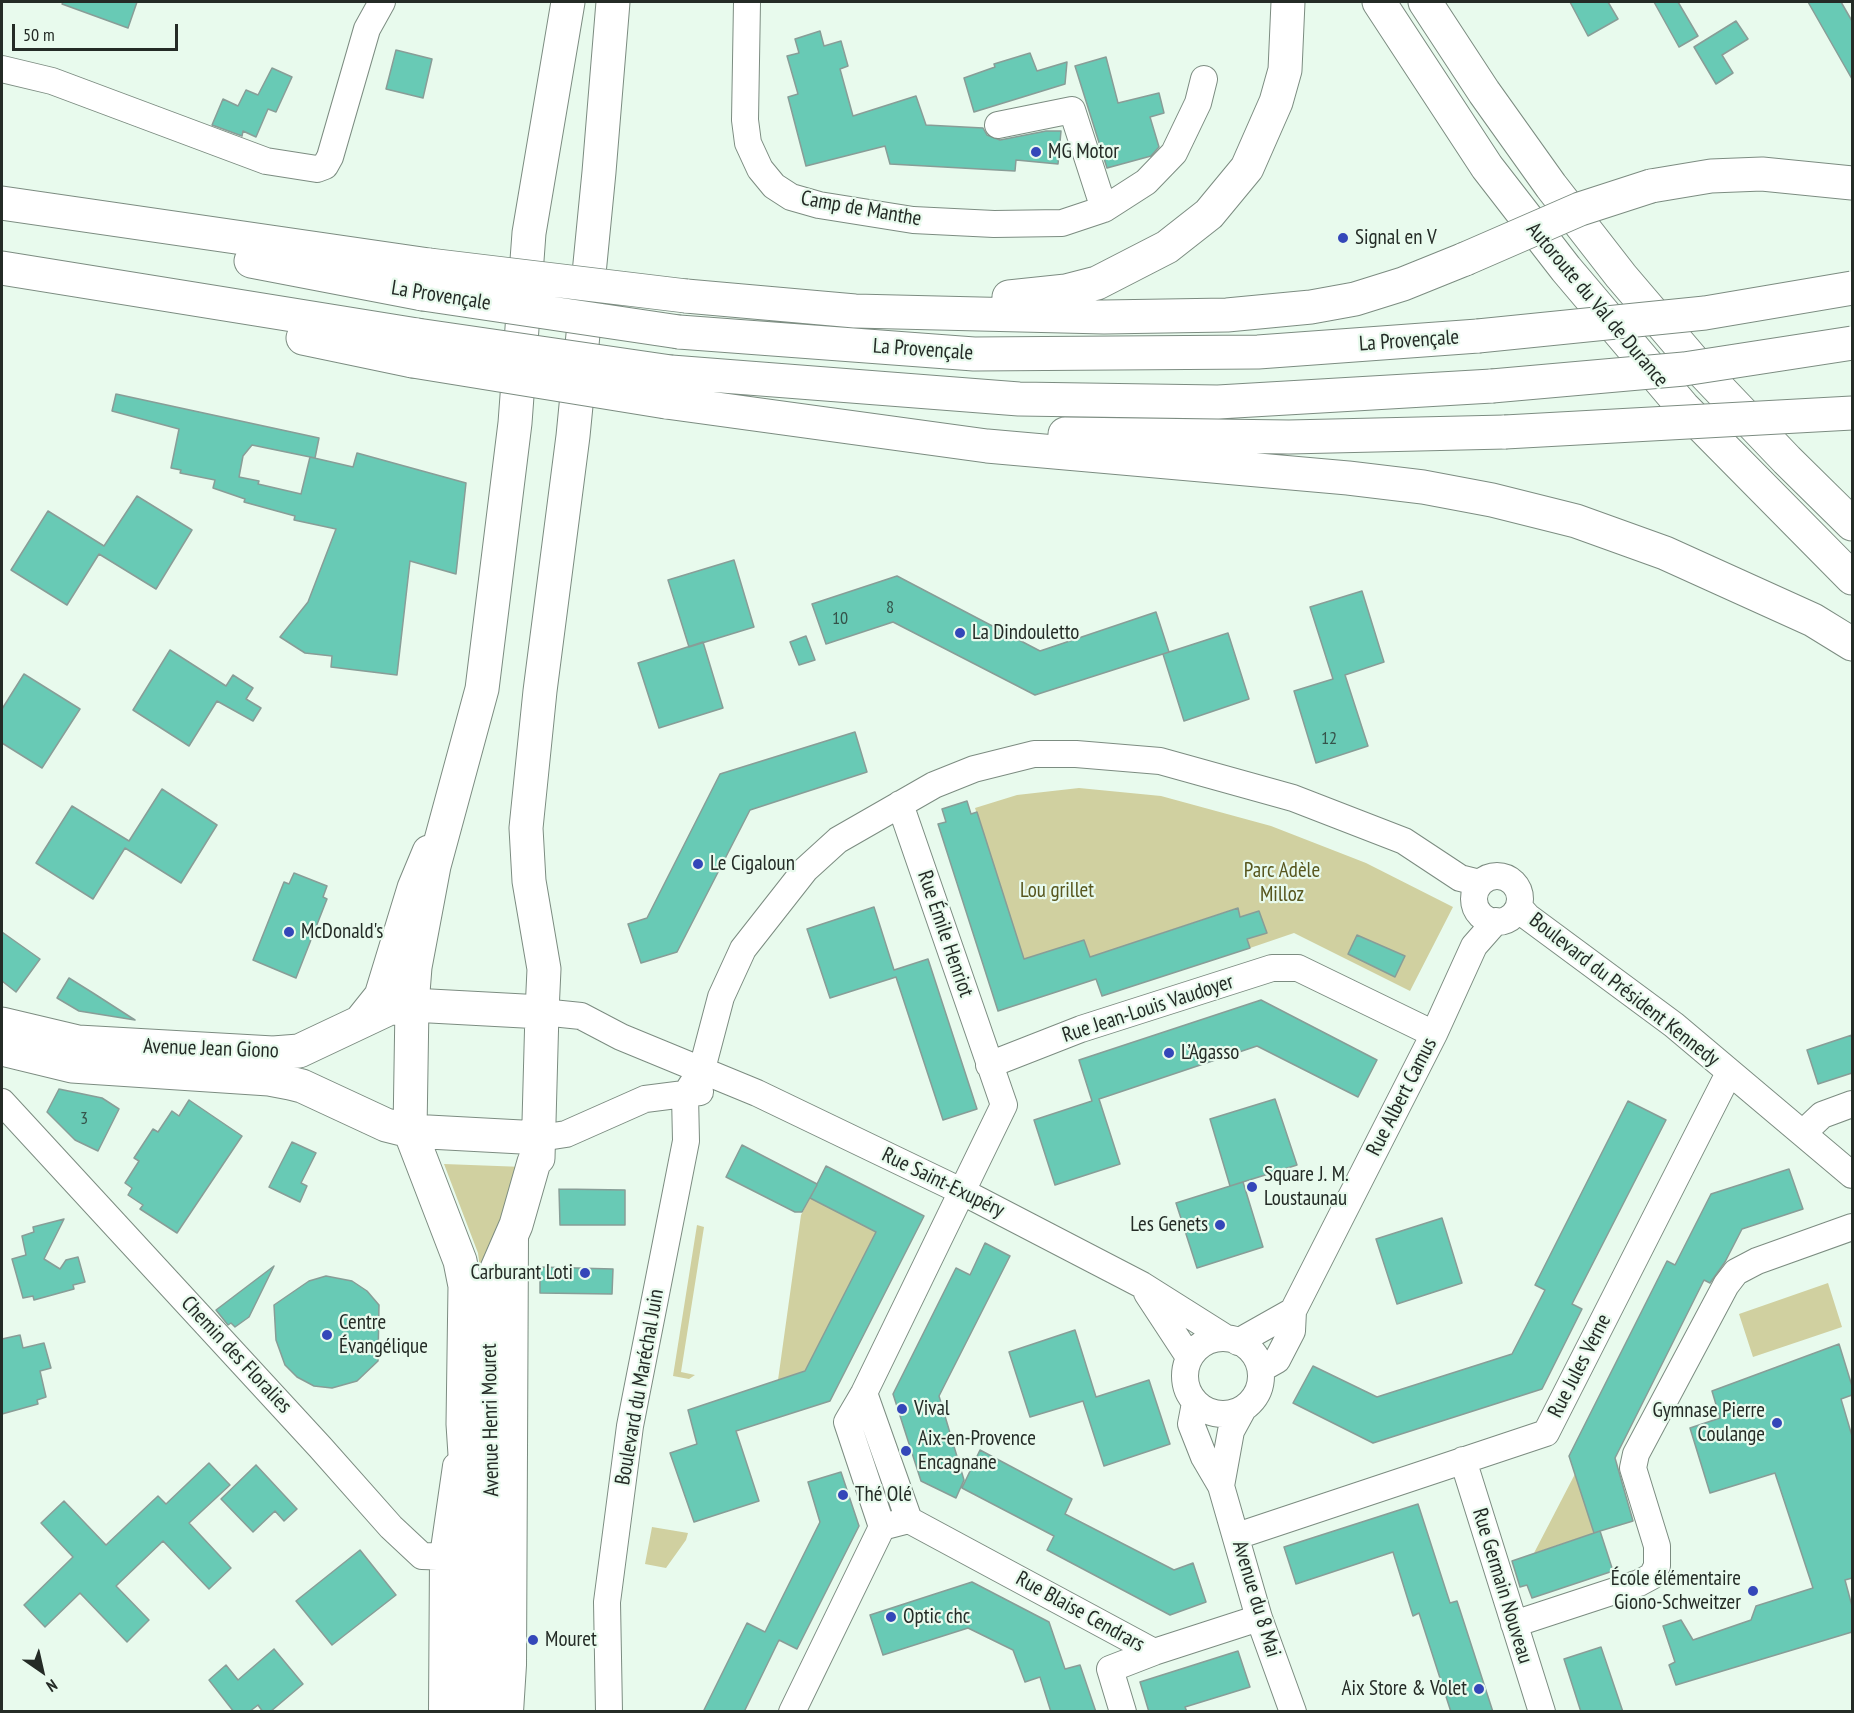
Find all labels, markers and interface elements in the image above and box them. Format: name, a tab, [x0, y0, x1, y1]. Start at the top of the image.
scale bar	[15, 12, 182, 50]
text: 50 m	[23, 23, 55, 46]
place label: MG Motor	[1048, 139, 1119, 165]
marker: MG Motor	[1029, 145, 1043, 159]
street label: Camp de Manthe	[799, 186, 923, 232]
street label: Autoroute du Val de Durance	[1521, 218, 1673, 392]
place label: Signal en V	[1355, 225, 1437, 251]
marker: Signal en V	[1336, 231, 1350, 245]
street label: La Provençale	[390, 276, 492, 316]
street label: La Provençale	[1358, 325, 1460, 357]
street label: La Provençale	[872, 334, 974, 366]
house number: 8	[886, 597, 894, 619]
house number: 10	[832, 608, 848, 630]
place label: La Dindouletto	[972, 620, 1079, 646]
marker: La Dindouletto	[953, 626, 967, 640]
house number: 12	[1321, 728, 1337, 750]
place label: Le Cigaloun	[710, 851, 795, 877]
marker: Le Cigaloun	[691, 857, 705, 871]
park label: Parc Adèle Milloz	[1244, 858, 1320, 908]
street label: Rue Émile Henriot	[912, 868, 978, 1000]
park label: Lou grillet	[1020, 878, 1094, 904]
street label: Boulevard du Président Kennedy	[1524, 908, 1724, 1072]
place label: McDonald's	[301, 919, 383, 945]
marker: McDonald's	[282, 925, 296, 939]
street label: Rue Jean-Louis Vaudoyer	[1059, 969, 1237, 1049]
street label: Avenue Jean Giono	[143, 1034, 279, 1064]
street label: Rue Albert Camus	[1361, 1034, 1443, 1160]
place label: L’Agasso	[1181, 1040, 1239, 1066]
marker: L’Agasso	[1162, 1046, 1176, 1060]
house number: 3	[80, 1108, 88, 1130]
street label: Rue Saint-Exupéry	[878, 1142, 1008, 1224]
place label: Square J. M. Loustaunau	[1264, 1162, 1349, 1212]
marker: Square J. M. Loustaunau	[1245, 1180, 1259, 1194]
place label: Les Genets	[1130, 1212, 1208, 1238]
marker: Les Genets	[1213, 1218, 1227, 1232]
place label: Carburant Loti	[470, 1260, 573, 1286]
marker: Carburant Loti	[578, 1266, 592, 1280]
street label: Boulevard du Maréchal Juin	[610, 1287, 670, 1487]
street label: Chemin des Floralies	[175, 1291, 297, 1419]
place label: Centre Évangélique	[339, 1310, 428, 1360]
street label: Rue Jules Verne	[1543, 1310, 1617, 1422]
marker: Centre Évangélique	[320, 1328, 334, 1342]
street label: Avenue Henri Mouret	[477, 1343, 505, 1497]
place label: Vival	[914, 1396, 950, 1422]
place label: Gymnase Pierre Coulange	[1652, 1398, 1765, 1448]
marker: Vival	[895, 1402, 909, 1416]
marker: Gymnase Pierre Coulange	[1770, 1416, 1784, 1430]
place label: Aix-en-Provence Encagnane	[918, 1426, 1036, 1476]
marker: Aix-en-Provence Encagnane	[899, 1444, 913, 1458]
place label: Thé Olé	[855, 1482, 912, 1508]
marker: Thé Olé	[836, 1488, 850, 1502]
street label: Rue Germain Nouveau	[1466, 1505, 1538, 1667]
street label: Avenue du 8 Mai	[1226, 1538, 1286, 1660]
street label: Rue Blaise Cendrars	[1011, 1566, 1149, 1658]
place label: École élémentaire Giono-Schweitzer	[1611, 1566, 1741, 1616]
marker: École élémentaire Giono-Schweitzer	[1746, 1584, 1760, 1598]
place label: Optic chc	[903, 1604, 970, 1630]
marker: Optic chc	[884, 1610, 898, 1624]
place label: Mouret	[545, 1627, 597, 1653]
marker: Mouret	[526, 1633, 540, 1647]
north arrow	[12, 1641, 72, 1701]
text: N	[43, 1675, 61, 1697]
place label: Aix Store & Volet	[1342, 1676, 1467, 1702]
marker: Aix Store & Volet	[1472, 1682, 1486, 1696]

